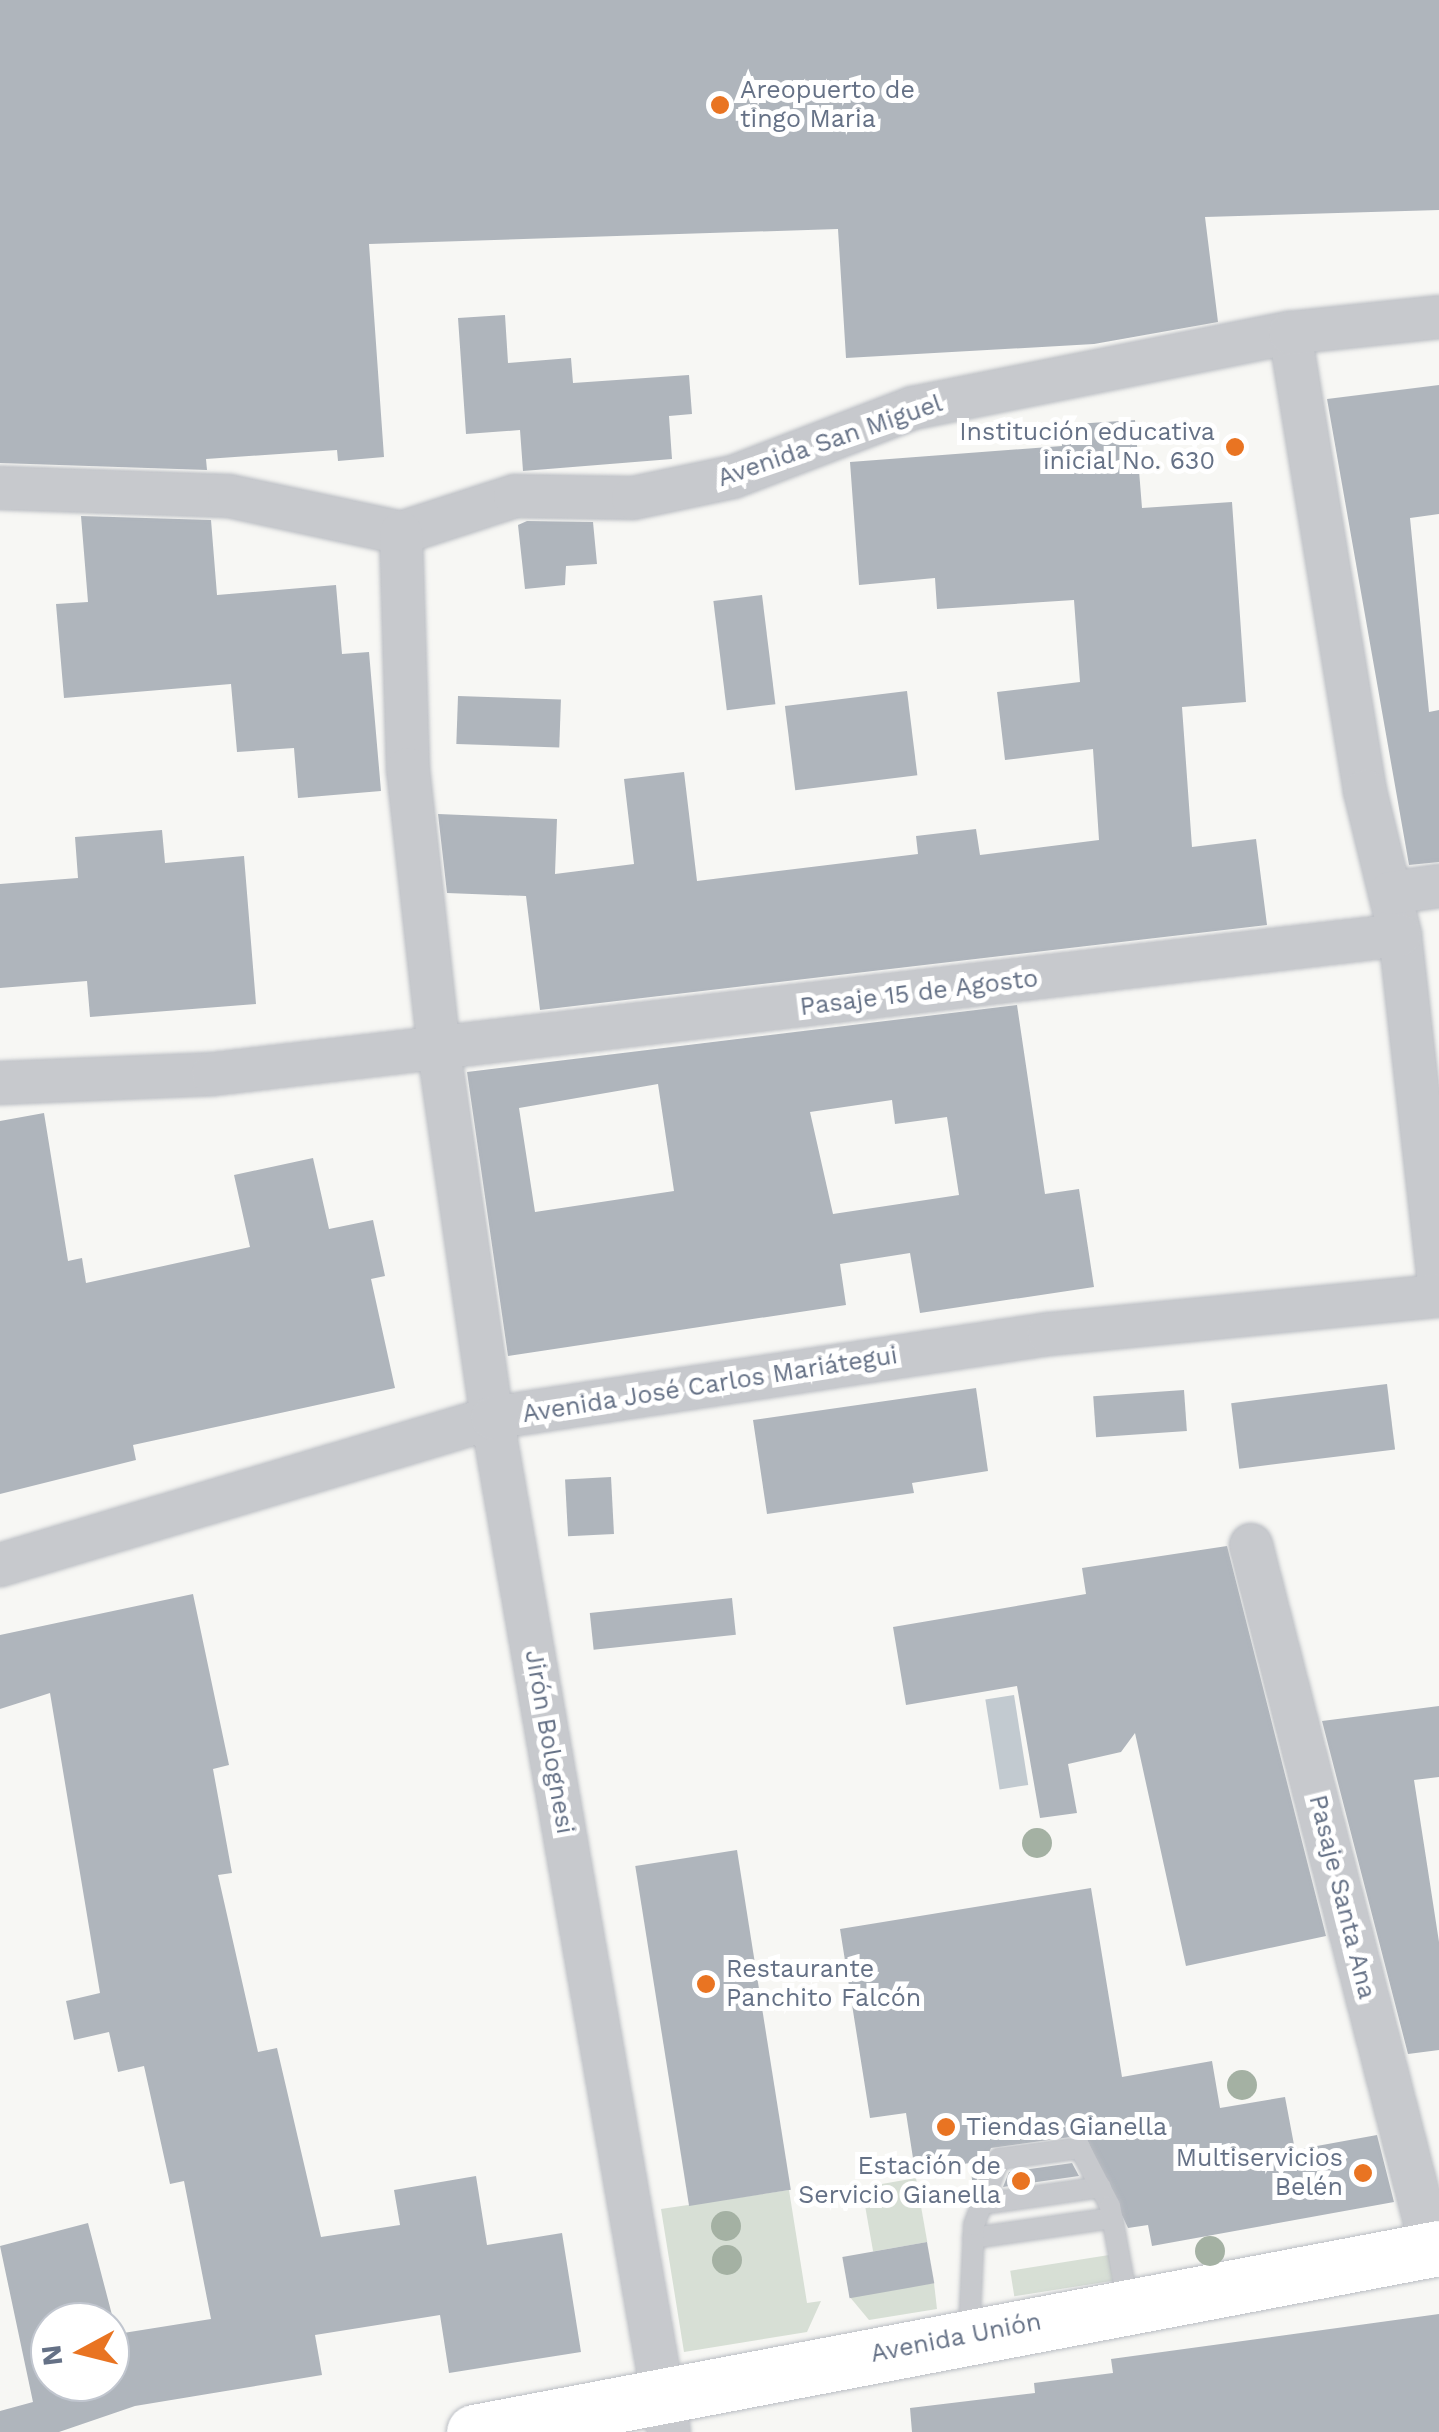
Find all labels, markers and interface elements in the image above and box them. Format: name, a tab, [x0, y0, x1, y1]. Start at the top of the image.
place label: Areopuerto de tingo Maria	[740, 76, 915, 135]
marker: Areopuerto de tingo Maria	[709, 94, 731, 116]
street label: Avenida San Miguel	[713, 388, 947, 494]
place label: Institución educativa inicial No. 630	[959, 418, 1215, 477]
marker: Institución educativa inicial No. 630	[1224, 436, 1246, 458]
street label: Pasaje 15 de Agosto	[797, 963, 1041, 1023]
street label: Avenida José Carlos Mariátegui	[520, 1340, 900, 1430]
street label: Jirón Bolognesi	[518, 1648, 580, 1836]
street label: Pasaje Santa Ana	[1302, 1791, 1382, 2003]
place label: Restaurante Panchito Falcón	[726, 1955, 921, 2014]
marker: Restaurante Panchito Falcón	[695, 1973, 717, 1995]
place label: Tiendas Gianella	[966, 2112, 1167, 2142]
marker: Tiendas Gianella	[935, 2116, 957, 2138]
place label: Multiservicios Belén	[1176, 2144, 1343, 2203]
place label: Estación de Servicio Gianella	[798, 2152, 1001, 2211]
marker: Multiservicios Belén	[1352, 2162, 1374, 2184]
marker: Estación de Servicio Gianella	[1010, 2170, 1032, 2192]
north arrow	[30, 2302, 130, 2402]
street label: Avenida Unión	[868, 2307, 1044, 2369]
text: N	[34, 2343, 69, 2368]

